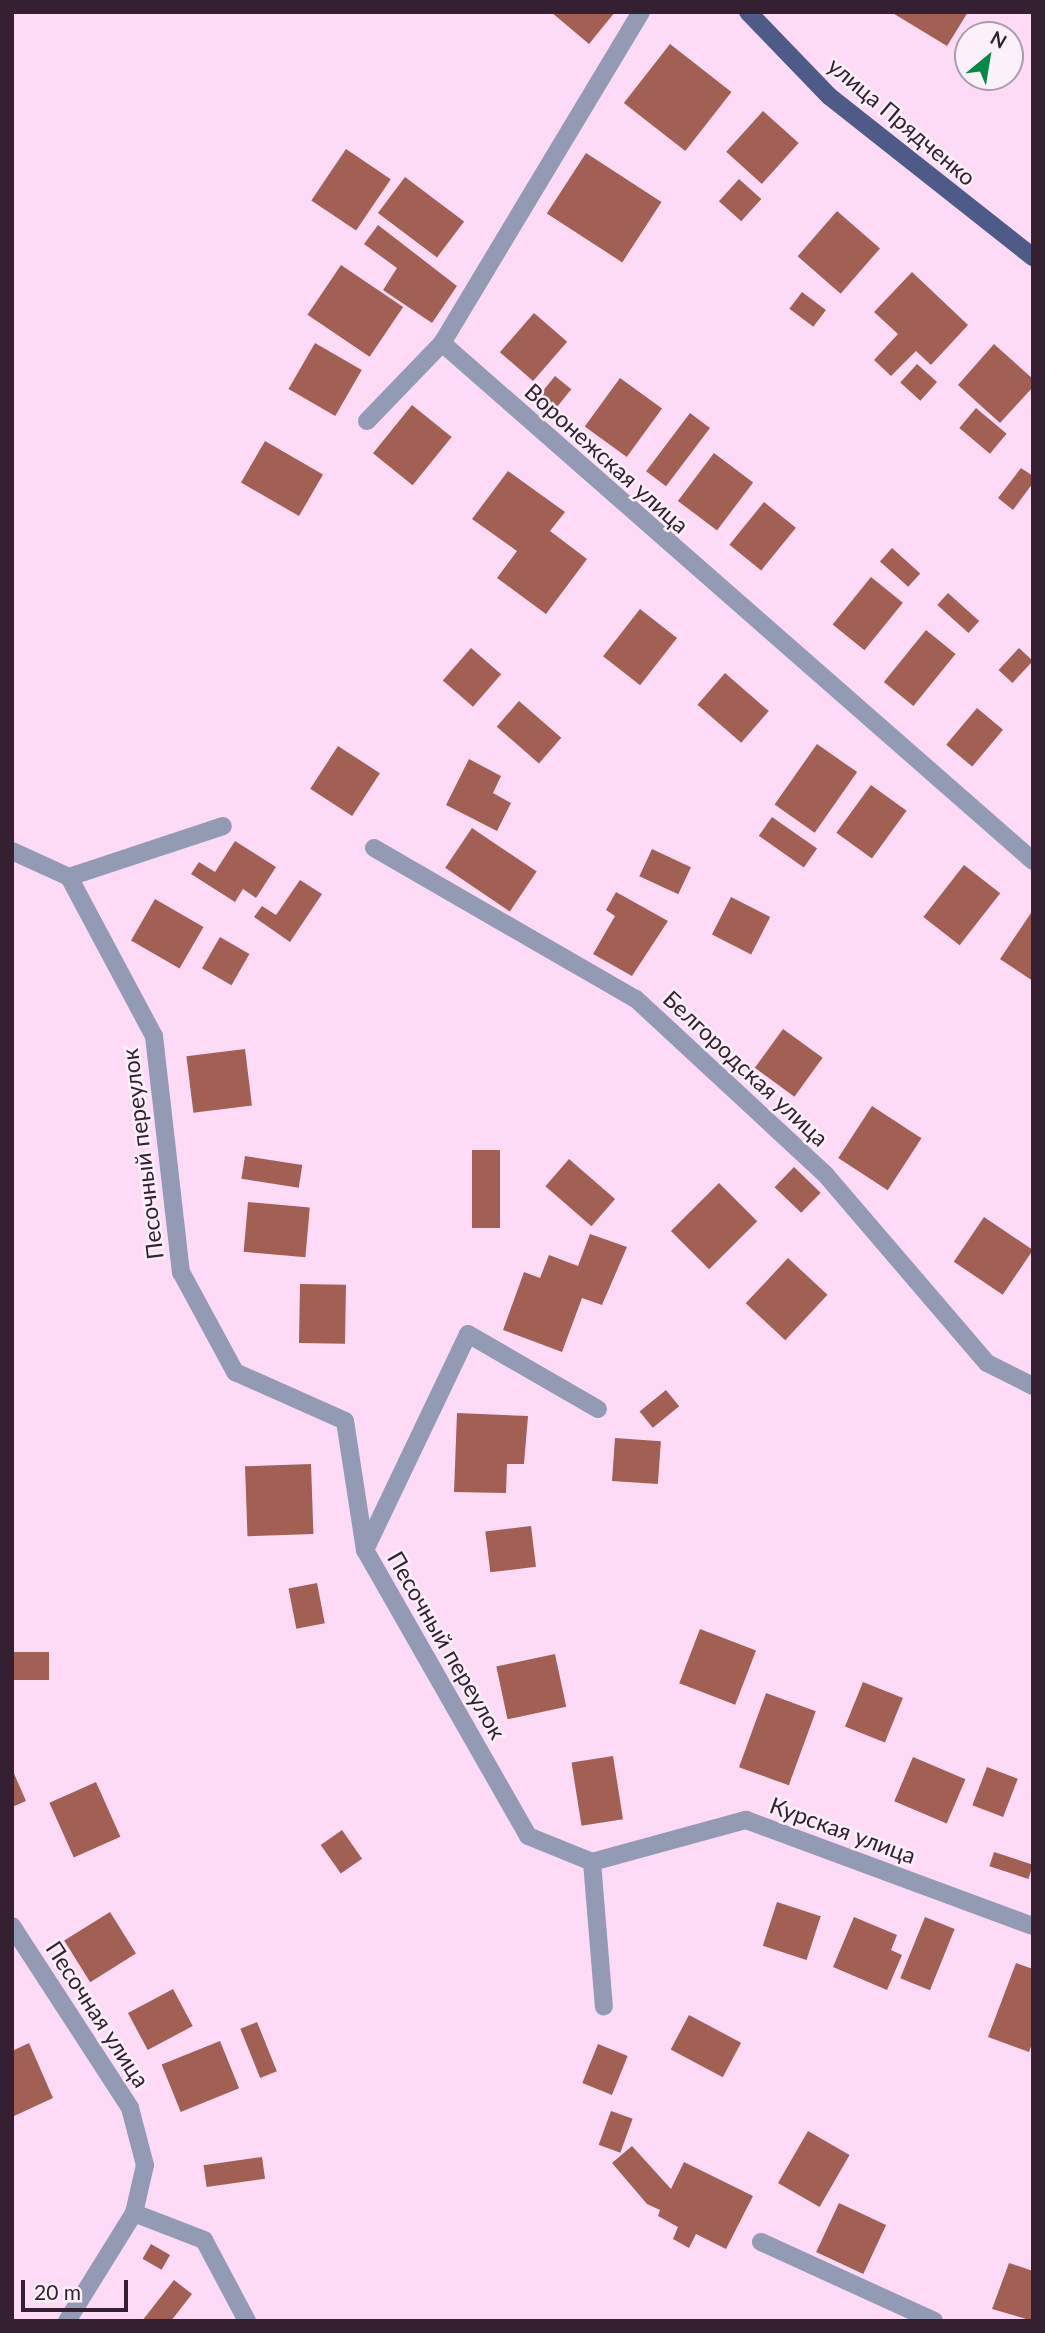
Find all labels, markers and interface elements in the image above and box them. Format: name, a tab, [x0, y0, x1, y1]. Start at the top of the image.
north arrow	[954, 21, 1024, 91]
text: N	[987, 25, 1011, 53]
street label: улица Прядченко	[822, 51, 982, 191]
street label: Воронежская улица	[519, 377, 695, 539]
street label: Белгородская улица	[658, 984, 834, 1152]
street label: Песочный переулок	[115, 1047, 169, 1261]
street label: Песочный переулок	[382, 1546, 512, 1744]
street label: Курская улица	[766, 1791, 920, 1869]
street label: Песочная улица	[40, 1936, 156, 2092]
scale bar	[24, 2266, 131, 2310]
text: 20 m	[34, 2279, 81, 2304]

